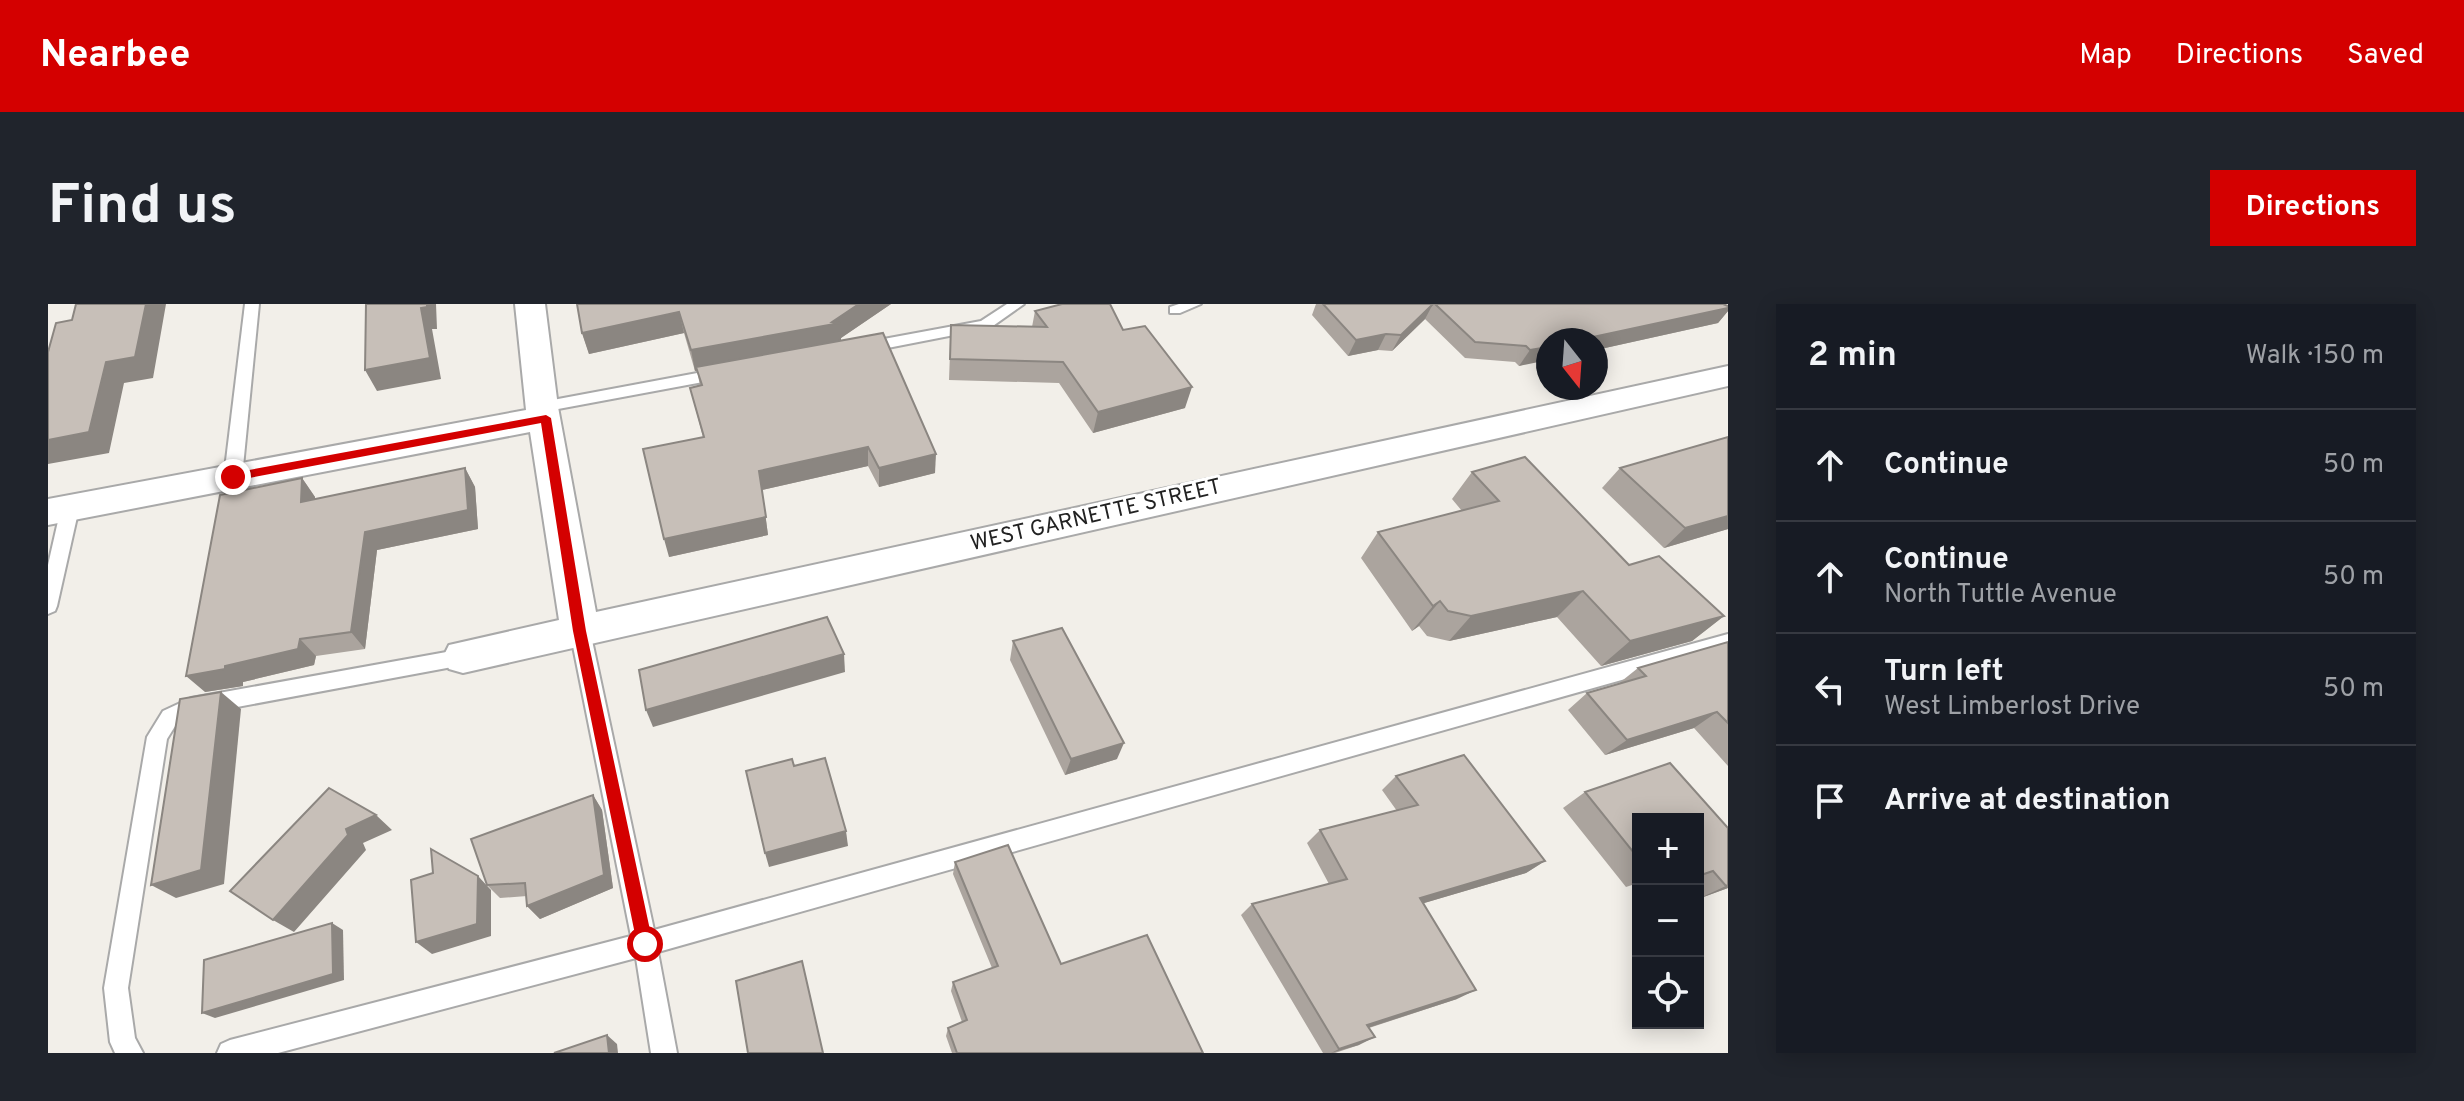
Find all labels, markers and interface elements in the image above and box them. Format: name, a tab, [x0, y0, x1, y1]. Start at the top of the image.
text: Nearbee	[40, 32, 190, 81]
text: Map	[2079, 38, 2132, 74]
text: Directions	[2176, 38, 2303, 74]
text: Saved	[2347, 38, 2424, 74]
button: Directions	[2210, 170, 2416, 246]
text: Find us	[48, 173, 237, 243]
north arrow	[1536, 328, 1608, 400]
text: 2 min	[1808, 335, 1897, 378]
text: Walk · 150 m	[2246, 340, 2384, 373]
icon: ahead	[1808, 443, 1852, 487]
text: Continue	[1884, 447, 2009, 484]
text: 50 m	[2323, 449, 2384, 482]
route end	[215, 459, 251, 495]
street label: WEST GARNETTE STREET	[968, 474, 1224, 558]
text: Continue	[1884, 542, 2009, 579]
icon: ahead	[1808, 555, 1852, 599]
text: 50 m	[2323, 561, 2384, 594]
text: North Tuttle Avenue	[1884, 579, 2117, 612]
text: Turn left	[1884, 654, 2004, 691]
icon: left	[1808, 667, 1852, 711]
text: 50 m	[2323, 673, 2384, 706]
text: West Limberlost Drive	[1884, 691, 2140, 724]
icon: arrive	[1808, 779, 1852, 823]
text: Arrive at destination	[1884, 783, 2170, 820]
map controls	[1632, 813, 1704, 1029]
button: +	[1632, 813, 1704, 885]
button: −	[1632, 885, 1704, 957]
route start	[627, 926, 663, 962]
button: locate	[1632, 957, 1704, 1029]

